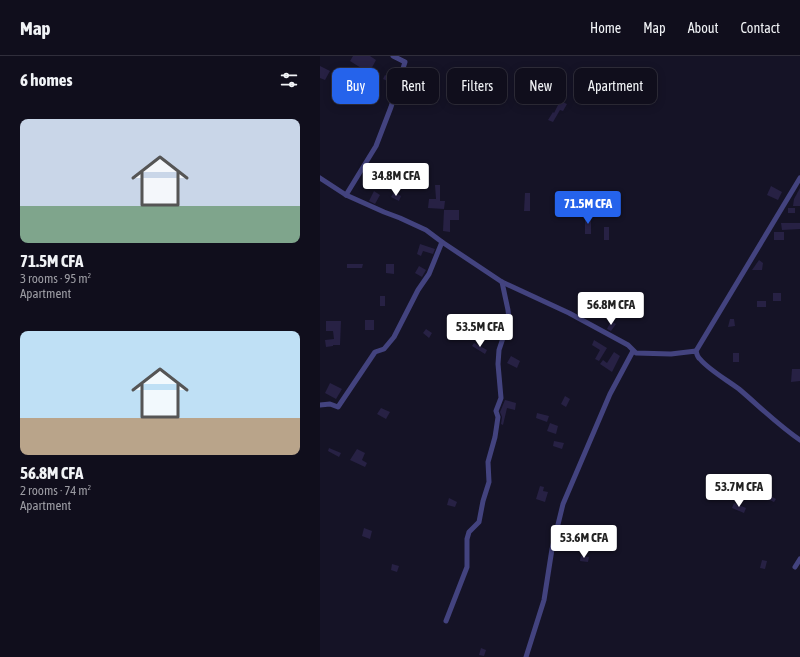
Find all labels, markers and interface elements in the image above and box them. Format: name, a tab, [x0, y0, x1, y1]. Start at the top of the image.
text: Map	[20, 17, 51, 39]
text: Home	[590, 20, 621, 36]
text: Map	[643, 20, 666, 36]
text: About	[688, 20, 719, 36]
text: Contact	[741, 20, 780, 36]
chip: Buy	[332, 68, 379, 104]
chip: Rent	[387, 68, 439, 104]
chip: Filters	[447, 68, 507, 104]
chip: New	[515, 68, 566, 104]
chip: Apartment	[574, 68, 657, 104]
icon: filters	[278, 69, 300, 91]
text: 6 homes	[20, 70, 73, 90]
icon: home	[124, 145, 196, 217]
pin: 34.8M CFA	[350, 163, 442, 197]
text: 34.8M CFA	[372, 168, 420, 183]
pin: 71.5M CFA	[542, 191, 634, 225]
text: 71.5M CFA	[564, 196, 612, 211]
text: 71.5M CFA	[20, 251, 83, 271]
text: 3 rooms · 95 m²	[20, 271, 91, 286]
text: Apartment	[20, 286, 71, 301]
pin: 56.8M CFA	[565, 292, 657, 326]
text: 56.8M CFA	[587, 297, 635, 312]
pin: 53.5M CFA	[434, 314, 526, 348]
text: 53.5M CFA	[456, 319, 504, 334]
icon: home	[124, 357, 196, 429]
text: 56.8M CFA	[20, 463, 83, 483]
pin: 53.7M CFA	[693, 474, 785, 508]
text: 53.7M CFA	[715, 479, 763, 494]
text: 2 rooms · 74 m²	[20, 483, 91, 498]
text: Apartment	[20, 498, 71, 513]
pin: 53.6M CFA	[538, 525, 630, 559]
text: 53.6M CFA	[560, 530, 608, 545]

